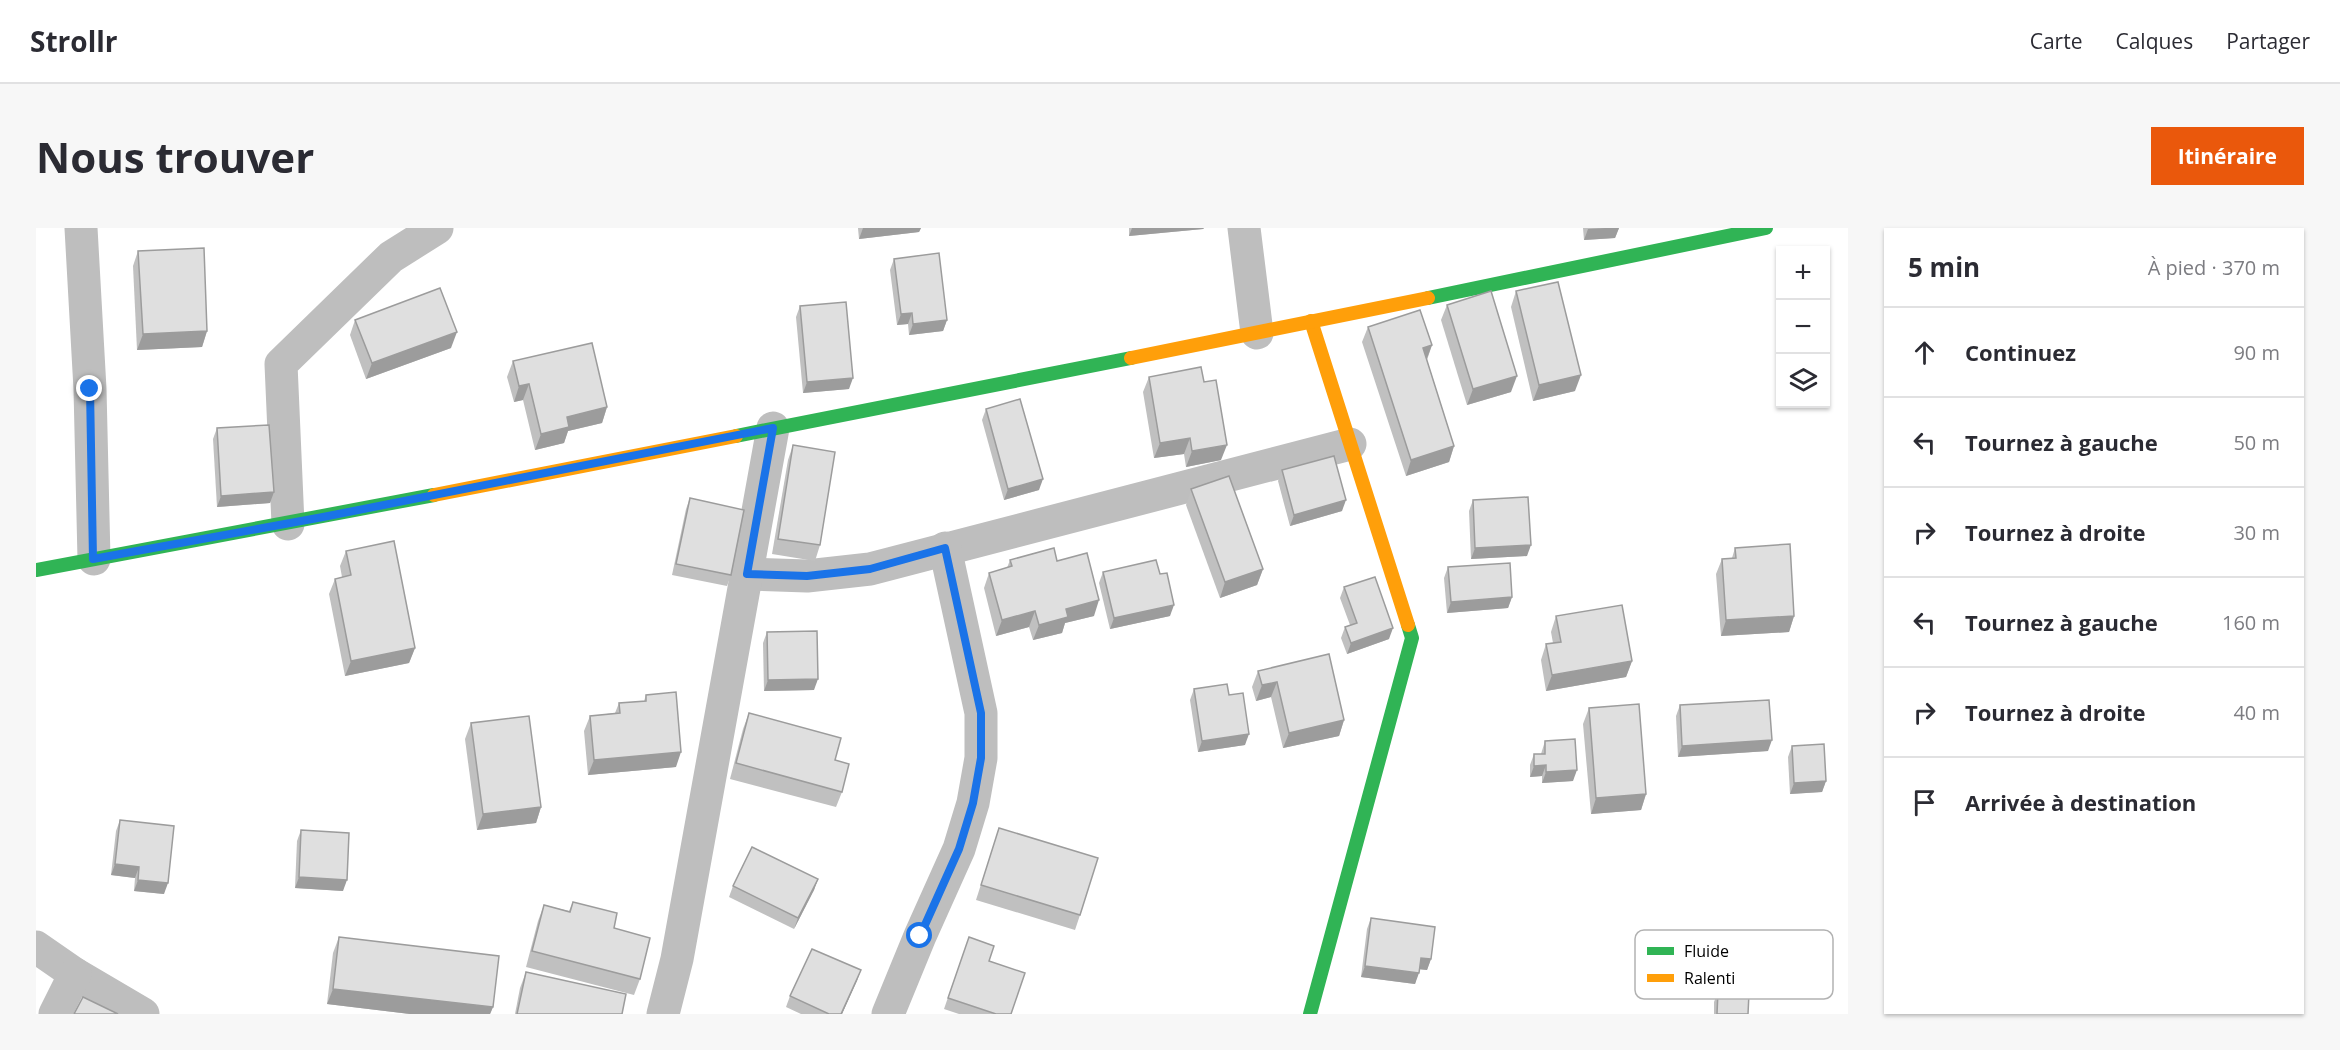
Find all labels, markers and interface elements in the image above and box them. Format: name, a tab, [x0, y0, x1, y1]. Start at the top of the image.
text: Strollr	[30, 22, 117, 60]
text: Carte	[2030, 27, 2082, 55]
text: Calques	[2115, 27, 2193, 55]
text: Partager	[2226, 27, 2310, 55]
button: Itinéraire	[2151, 127, 2304, 185]
text: Nous trouver	[36, 128, 314, 185]
map controls	[1776, 246, 1830, 408]
button: +	[1776, 246, 1830, 300]
text: 5 min	[1908, 249, 1980, 285]
text: À pied · 370 m	[2148, 254, 2280, 281]
button: −	[1776, 300, 1830, 354]
icon: ahead	[1908, 336, 1941, 369]
text: Continuez	[1965, 337, 2076, 367]
text: 90 m	[2233, 339, 2280, 366]
button: layers	[1776, 354, 1830, 408]
route end	[76, 375, 102, 401]
icon: left	[1908, 426, 1941, 459]
text: Tournez à gauche	[1965, 427, 2158, 457]
text: 50 m	[2233, 429, 2280, 456]
icon: right	[1908, 516, 1941, 549]
text: Tournez à droite	[1965, 517, 2146, 547]
text: 30 m	[2233, 519, 2280, 546]
icon: left	[1908, 606, 1941, 639]
text: Tournez à gauche	[1965, 607, 2158, 637]
text: 160 m	[2222, 609, 2280, 636]
icon: right	[1908, 696, 1941, 729]
text: Tournez à droite	[1965, 697, 2146, 727]
text: 40 m	[2233, 699, 2280, 726]
icon: arrive	[1908, 786, 1941, 819]
text: Arrivée à destination	[1965, 787, 2196, 817]
route start	[906, 922, 932, 948]
legend	[1635, 930, 1833, 999]
text: Fluide	[1684, 940, 1729, 962]
text: Ralenti	[1684, 967, 1735, 989]

